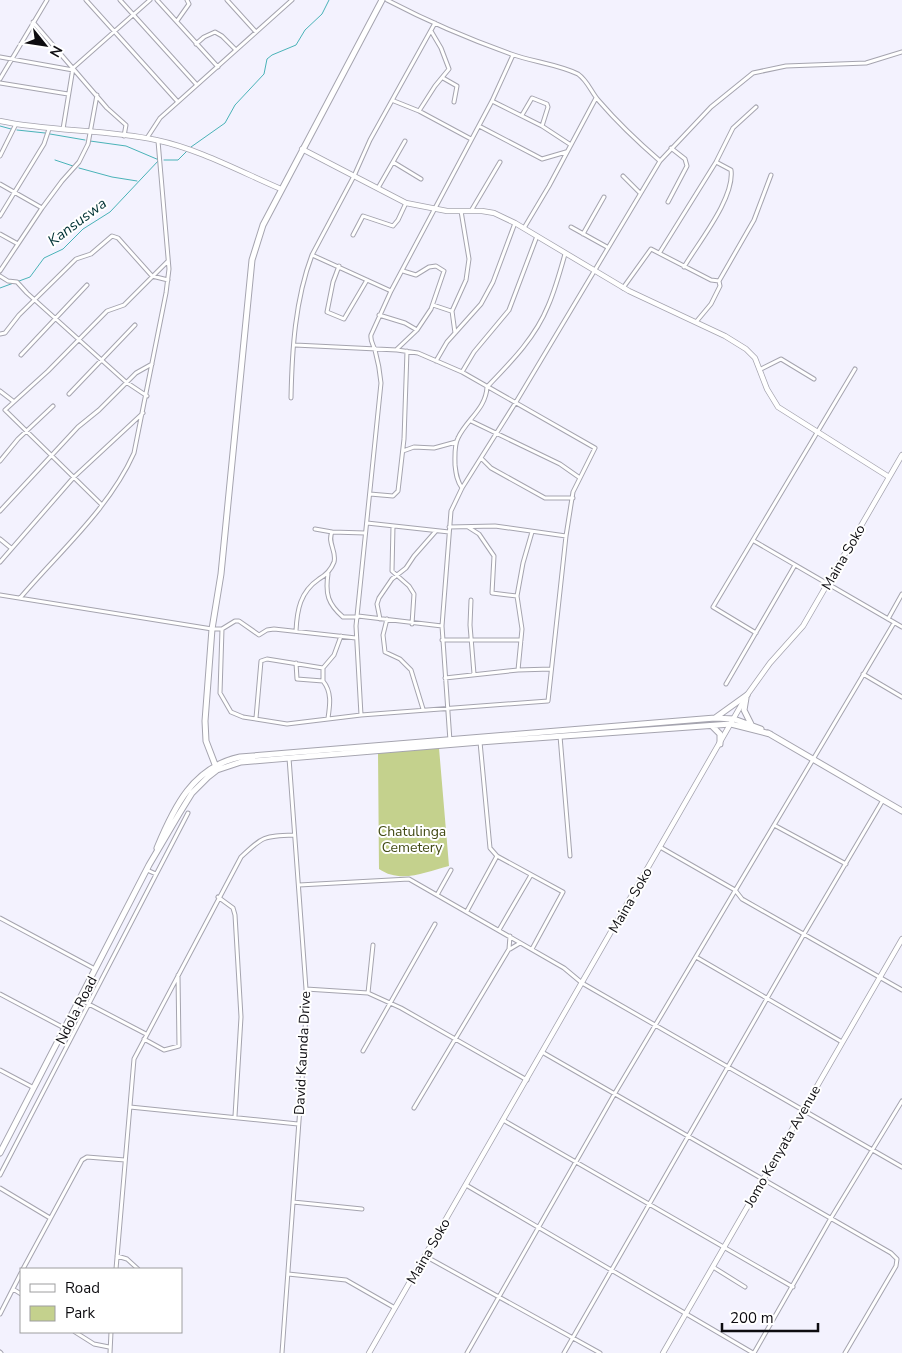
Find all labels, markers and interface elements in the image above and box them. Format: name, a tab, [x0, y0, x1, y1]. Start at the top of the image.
north arrow	[20, 20, 70, 70]
text: N	[45, 42, 67, 61]
water label: Kansuswa	[43, 193, 111, 251]
street label: Maina Soko	[817, 521, 870, 593]
park label: Chatulinga Cemetery	[378, 822, 446, 857]
street label: Maina Soko	[604, 864, 657, 936]
street label: Ndola Road	[51, 973, 102, 1048]
street label: David Kaunda Drive	[290, 990, 315, 1116]
street label: Jomo Kenyata Avenue	[739, 1082, 825, 1211]
street label: Maina Soko	[402, 1215, 455, 1287]
legend	[20, 1268, 182, 1333]
text: Road	[65, 1278, 100, 1298]
scale bar	[722, 1300, 818, 1332]
text: Park	[65, 1303, 95, 1323]
text: 200 m	[730, 1308, 774, 1328]

